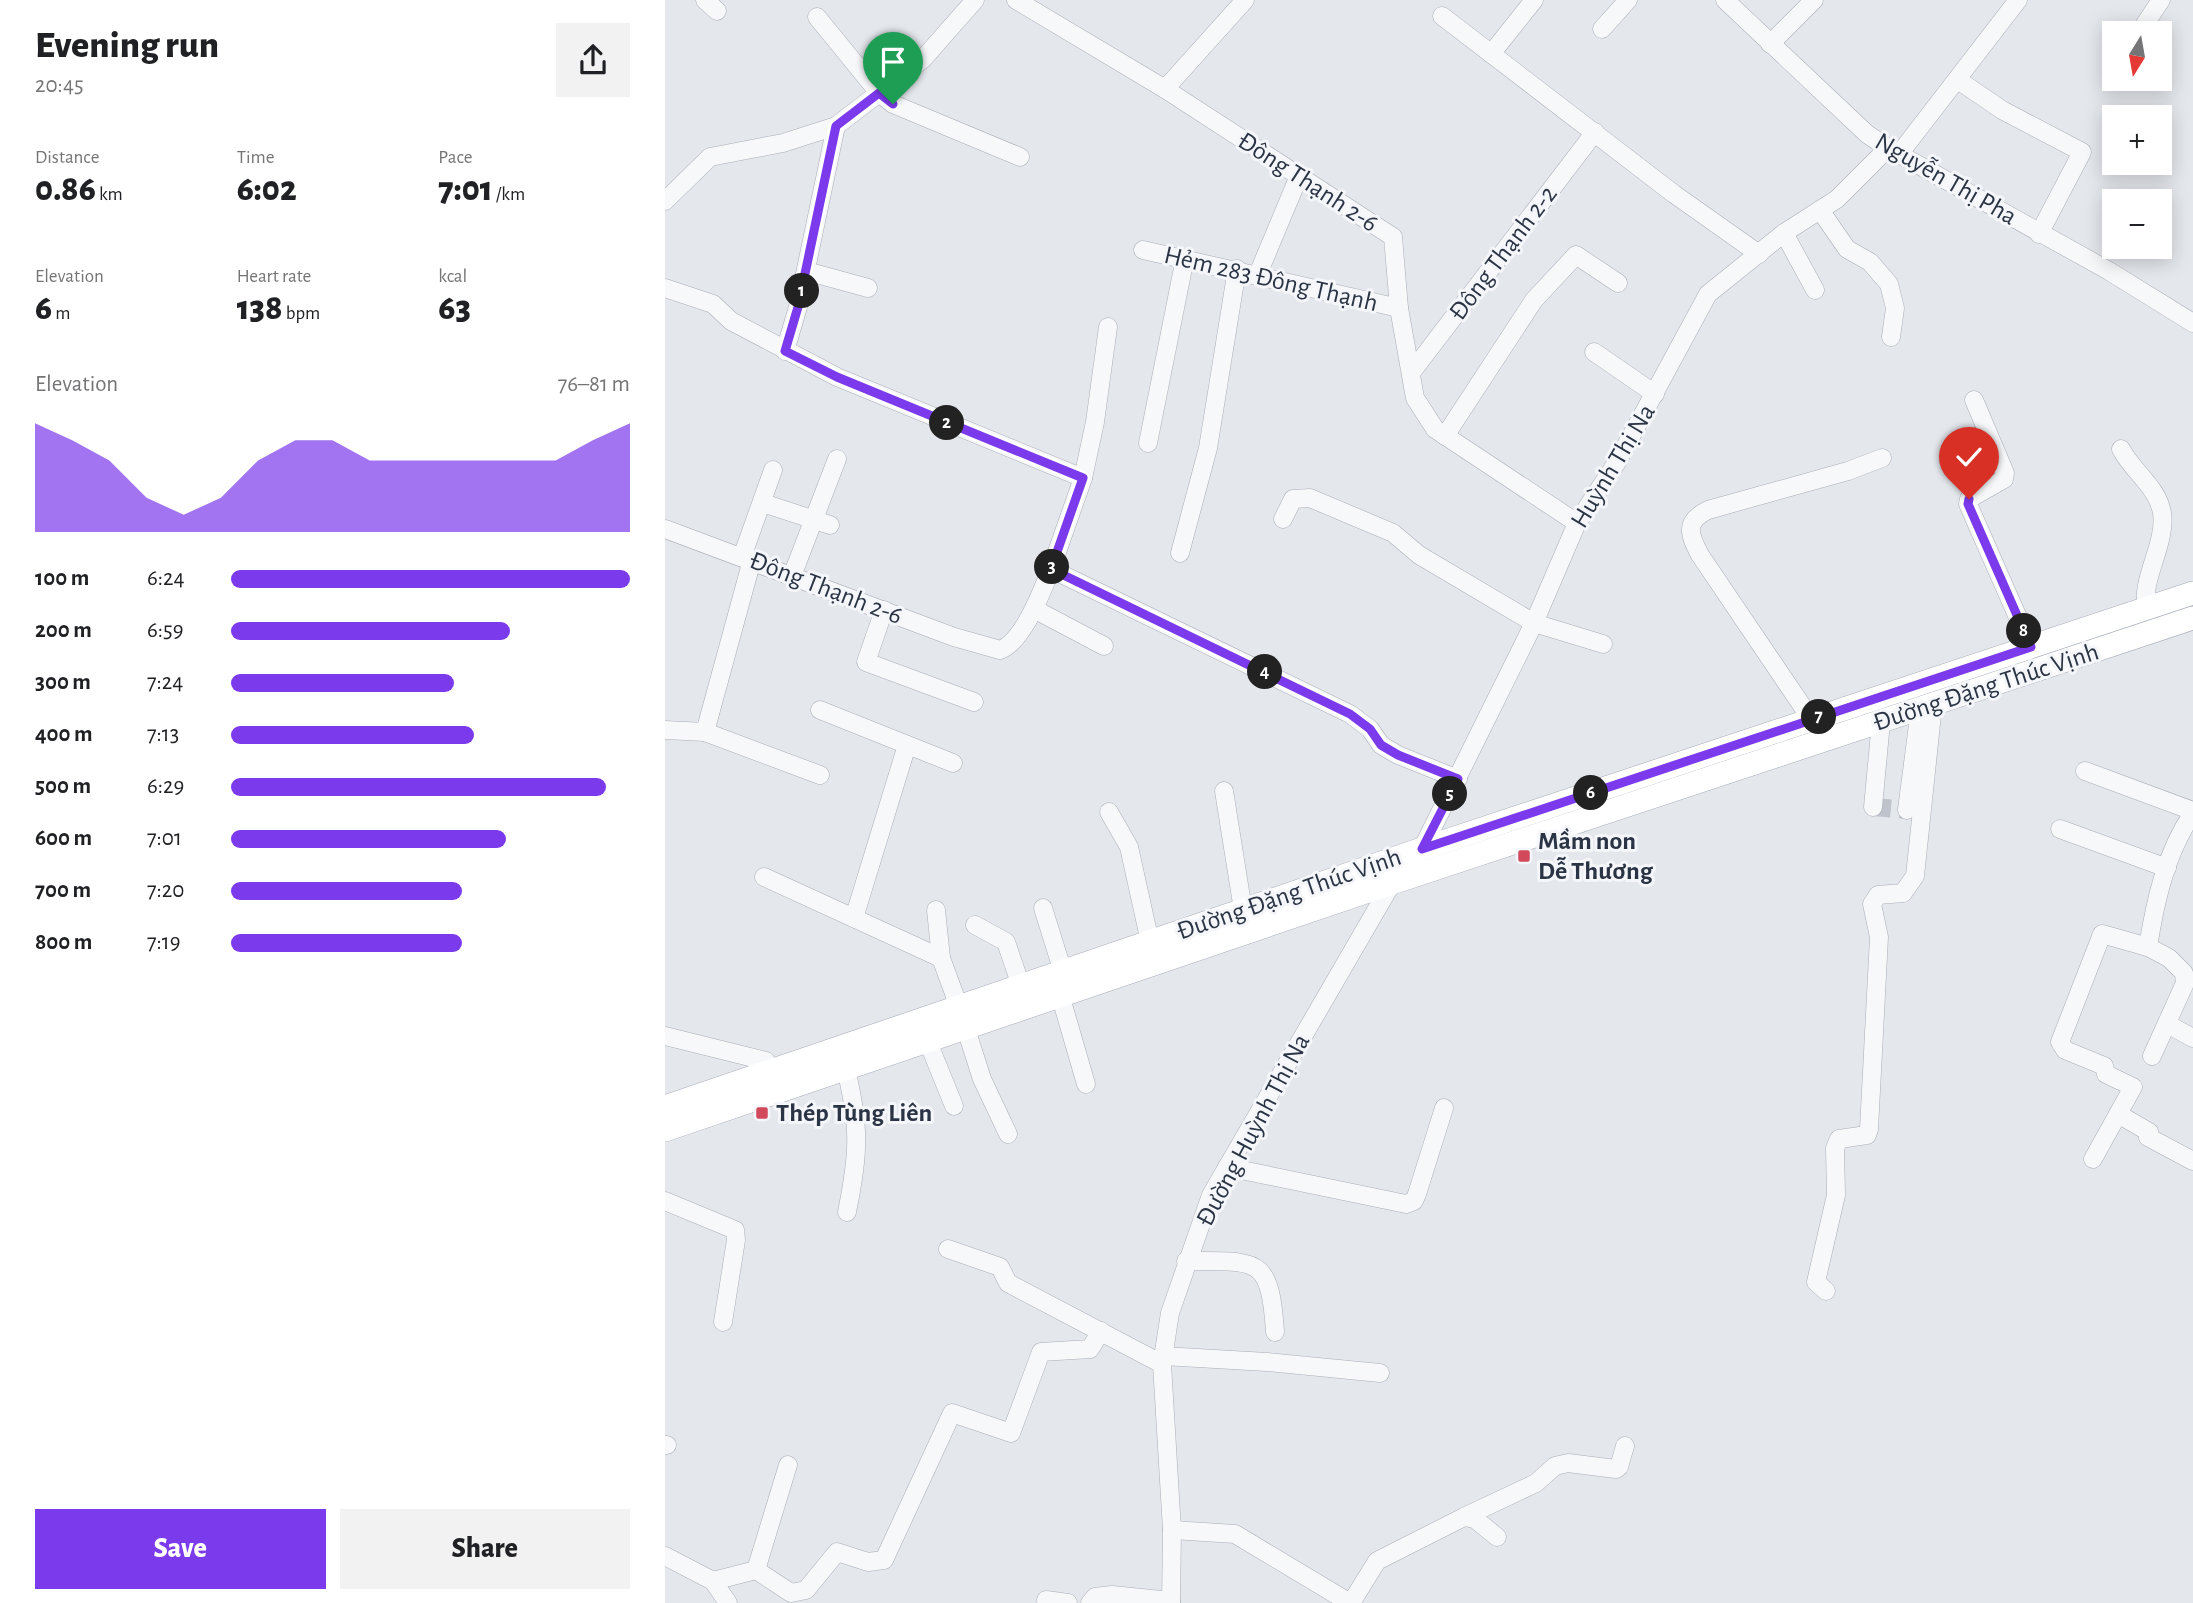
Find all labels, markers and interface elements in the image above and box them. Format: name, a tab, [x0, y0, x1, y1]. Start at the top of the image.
north arrow	[2102, 21, 2172, 91]
map controls	[2102, 21, 2172, 259]
button: share	[556, 23, 630, 97]
text: Evening run	[35, 27, 219, 65]
pin	[863, 32, 923, 104]
icon: arrive	[874, 43, 912, 81]
text: 20:45	[35, 74, 84, 97]
button: +	[2102, 105, 2172, 175]
street label: Đông Thạnh 2-6	[1233, 127, 1383, 237]
street label: Nguyễn Thị Pha	[1871, 127, 2022, 230]
text: Distance	[35, 148, 99, 167]
text: Time	[237, 148, 275, 167]
text: Pace	[438, 148, 473, 167]
text: 0.86	[35, 172, 96, 207]
text: 6:02	[237, 172, 297, 207]
text: 7:01	[438, 172, 493, 207]
street label: Đông Thạnh 2-2	[1444, 181, 1562, 325]
text: km	[96, 185, 123, 204]
text: /km	[493, 185, 525, 204]
button: −	[2102, 189, 2172, 259]
street label: Hẻm 283 Đông Thạnh	[1162, 242, 1380, 316]
text: Elevation	[35, 267, 104, 286]
text: Heart rate	[237, 267, 311, 286]
text: kcal	[438, 267, 467, 286]
pin: 1	[785, 274, 819, 308]
text: 1	[798, 281, 805, 300]
text: 6	[35, 291, 52, 326]
text: 138	[237, 291, 283, 326]
text: 63	[438, 291, 471, 326]
text: m	[52, 304, 70, 323]
text: bpm	[283, 304, 320, 323]
text: Elevation	[35, 373, 118, 396]
text: 76–81 m	[558, 373, 630, 396]
street label: Huỳnh Thị Na	[1566, 400, 1660, 532]
pin: 2	[929, 406, 965, 440]
text: 2	[942, 413, 951, 432]
pin	[1939, 427, 1999, 499]
icon: check	[1950, 438, 1988, 476]
street label: Đông Thạnh 2-6	[746, 547, 906, 629]
pin: 3	[1035, 550, 1069, 584]
text: 3	[1047, 557, 1056, 576]
text: 100 m	[35, 567, 89, 590]
text: 6:24	[147, 567, 185, 590]
pin: 8	[2007, 614, 2041, 648]
text: 200 m	[35, 619, 92, 642]
text: 6:59	[147, 619, 184, 642]
text: 8	[2019, 621, 2028, 640]
street label: Đường Đặng Thúc Vịnh	[1870, 638, 2102, 736]
pin: 4	[1247, 654, 1283, 690]
text: 4	[1260, 662, 1269, 681]
text: 300 m	[35, 671, 91, 694]
text: 7:24	[147, 671, 183, 694]
pin: 7	[1801, 700, 1837, 734]
text: 7	[1814, 707, 1823, 726]
text: 400 m	[35, 723, 93, 746]
text: 7:13	[147, 723, 179, 746]
text: 500 m	[35, 775, 91, 798]
text: 6:29	[147, 775, 184, 798]
pin: 5	[1433, 776, 1467, 812]
pin: 6	[1573, 776, 1609, 810]
text: 6	[1586, 783, 1595, 802]
text: 5	[1445, 784, 1454, 803]
text: 600 m	[35, 827, 92, 850]
text: 7:01	[147, 827, 182, 850]
place label: Mầm non Dễ Thương	[1538, 828, 1654, 884]
street label: Đường Đặng Thúc Vịnh	[1173, 843, 1405, 945]
marker: Mầm non Dễ Thương	[1516, 848, 1532, 864]
text: 700 m	[35, 879, 91, 902]
text: 7:20	[147, 879, 184, 902]
text: 800 m	[35, 931, 92, 954]
text: 7:19	[147, 931, 181, 954]
street label: Đường Huỳnh Thị Na	[1191, 1030, 1315, 1230]
place label: Thép Tùng Liên	[776, 1100, 932, 1126]
marker: Thép Tùng Liên	[754, 1105, 770, 1121]
button: Save	[35, 1509, 326, 1589]
button: Share	[340, 1509, 630, 1589]

